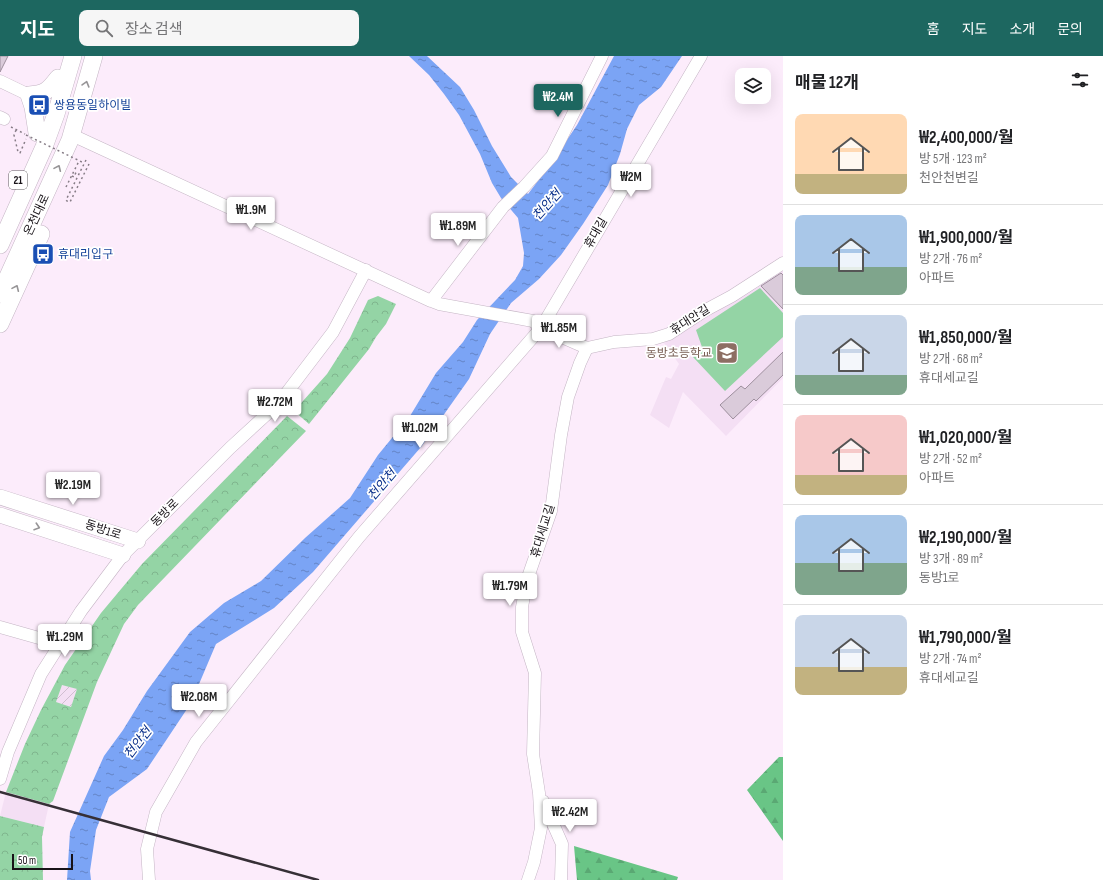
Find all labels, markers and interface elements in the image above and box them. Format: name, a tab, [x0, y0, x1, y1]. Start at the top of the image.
search box	[79, 10, 359, 46]
icon: search	[93, 17, 115, 39]
text: 지도	[20, 19, 55, 42]
text: 장소 검색	[125, 20, 183, 39]
text: 홈	[927, 21, 940, 38]
text: 지도	[962, 21, 987, 38]
text: 소개	[1009, 21, 1035, 38]
text: 문의	[1057, 21, 1083, 38]
map controls	[735, 68, 771, 104]
button: layers	[735, 68, 771, 104]
icon: filters	[1069, 69, 1091, 91]
text: 매물 12개	[795, 73, 859, 93]
one-way arrow	[82, 81, 90, 87]
pin: ₩2.4M	[530, 84, 586, 118]
text: ₩2.4M	[543, 89, 573, 105]
bus stop icon: 쌍용동일하이빌	[26, 92, 52, 118]
place label: 쌍용동일하이빌	[54, 98, 131, 113]
text: ₩2,400,000/월	[919, 128, 1014, 148]
icon: home	[827, 130, 875, 178]
text: 방 5개 · 123 m²	[919, 151, 987, 167]
one-way arrow	[53, 164, 61, 172]
pin: ₩2M	[612, 164, 650, 198]
text: ₩2M	[620, 169, 642, 185]
text: 천안천변길	[919, 170, 979, 186]
road number: 21	[9, 171, 27, 189]
water label: 천안천	[529, 186, 566, 224]
street label: 온천대로	[21, 192, 53, 238]
pin: ₩1.9M	[223, 197, 279, 231]
text: ₩1.9M	[236, 202, 266, 218]
pin: ₩1.89M	[425, 213, 491, 247]
street label: 휴대길	[581, 215, 611, 251]
text: ₩1.89M	[440, 218, 476, 234]
text: ₩1,900,000/월	[919, 228, 1013, 248]
icon: home	[827, 231, 875, 279]
bus stop icon: 휴대리입구	[30, 241, 56, 267]
place label: 휴대리입구	[58, 247, 113, 262]
text: 방 2개 · 76 m²	[919, 251, 982, 267]
text: 아파트	[919, 270, 955, 286]
one-way arrow	[11, 285, 19, 293]
street label: 휴대안길	[667, 302, 713, 338]
pin: ₩1.85M	[526, 315, 592, 349]
text: ₩1.85M	[541, 320, 577, 336]
text: ₩1,850,000/월	[919, 328, 1013, 348]
icon: home	[827, 331, 875, 379]
school or university icon: 동방초등학교	[714, 340, 740, 366]
place label: 동방초등학교	[646, 346, 712, 361]
text: 방 2개 · 68 m²	[919, 351, 983, 367]
text: 휴대세교길	[919, 370, 979, 386]
pin: ₩2.72M	[242, 389, 308, 423]
text: ₩2.72M	[257, 394, 293, 410]
pin: ₩1.02M	[387, 415, 453, 449]
text: ₩1.02M	[402, 420, 438, 436]
text: ₩1,020,000/월	[919, 428, 1012, 448]
icon: home	[827, 431, 875, 479]
text: 방 2개 · 52 m²	[919, 451, 982, 467]
water label: 천안천	[364, 465, 400, 504]
text: 아파트	[919, 470, 955, 486]
pin: ₩2.19M	[40, 472, 106, 506]
text: ₩2.19M	[55, 477, 91, 493]
street label: 동방로	[148, 496, 182, 530]
street label: 휴대세교길	[528, 502, 558, 560]
street label: 동방1로	[83, 517, 123, 543]
one-way arrow	[33, 522, 40, 531]
text: ₩2,190,000/월	[919, 528, 1012, 548]
icon: home	[827, 531, 875, 579]
text: 방 3개 · 89 m²	[919, 551, 983, 567]
text: 동방1로	[919, 570, 959, 586]
pin: ₩1.79M	[477, 573, 543, 607]
text: ₩1.79M	[492, 578, 528, 594]
pin: ₩1.29M	[32, 624, 98, 658]
text: ₩1,790,000/월	[919, 628, 1012, 648]
text: ₩1.29M	[47, 629, 83, 645]
icon: home	[827, 631, 875, 679]
text: 방 2개 · 74 m²	[919, 651, 981, 667]
text: 휴대세교길	[919, 670, 979, 686]
pin: ₩2.08M	[166, 684, 232, 718]
text: ₩2.08M	[181, 689, 217, 705]
water label: 천안천	[121, 723, 156, 762]
pin: ₩2.42M	[537, 799, 603, 833]
text: ₩2.42M	[552, 804, 588, 820]
scale bar	[12, 852, 73, 871]
text: 50 m	[18, 854, 36, 867]

